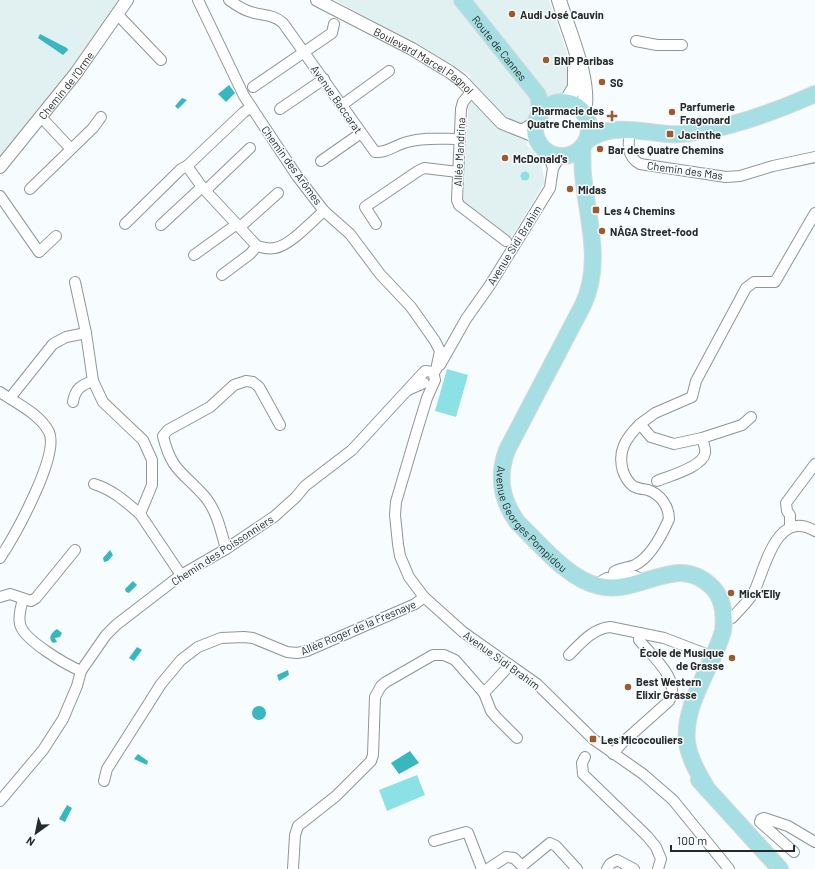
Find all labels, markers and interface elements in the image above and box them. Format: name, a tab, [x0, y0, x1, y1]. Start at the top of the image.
place label: Audi José Cauvin	[520, 8, 604, 21]
marker: Audi José Cauvin	[507, 9, 517, 19]
street label: Route de Cannes	[470, 12, 530, 83]
street label: Boulevard Marcel Pagnol	[372, 24, 477, 96]
street label: Chemin de l'Orme	[35, 48, 96, 121]
place label: BNP Paribas	[554, 54, 614, 67]
marker: BNP Paribas	[541, 55, 551, 65]
street label: Avenue Baccarat	[309, 62, 365, 136]
place label: SG	[610, 76, 624, 89]
marker: SG	[597, 77, 607, 87]
place label: Parfumerie Fragonard	[680, 100, 735, 126]
place label: Pharmacie des Quatre Chemins	[527, 104, 604, 130]
marker: Parfumerie Fragonard	[667, 107, 677, 117]
marker: Pharmacie des Quatre Chemins	[607, 111, 617, 121]
street label: Allée Mandrina	[451, 117, 467, 187]
street label: Chemin des Arômes	[259, 123, 325, 207]
place label: Jacinthe	[678, 128, 721, 141]
marker: Jacinthe	[665, 129, 675, 139]
place label: Bar des Quatre Chemins	[608, 143, 724, 156]
marker: Bar des Quatre Chemins	[595, 144, 605, 154]
place label: McDonald's	[513, 152, 568, 165]
marker: McDonald's	[500, 153, 510, 163]
street label: Chemin des Mas	[646, 158, 724, 182]
place label: Midas	[578, 183, 607, 196]
marker: Midas	[565, 184, 575, 194]
street label: Avenue Sidi Brahim	[484, 203, 544, 287]
place label: Les 4 Chemins	[604, 204, 675, 217]
marker: Les 4 Chemins	[591, 205, 601, 215]
place label: NÂGA Street-food	[610, 225, 698, 238]
marker: NÂGA Street-food	[597, 226, 607, 236]
street label: Avenue Georges Pompidou	[495, 465, 570, 574]
street label: Chemin des Poissonniers	[169, 512, 275, 588]
place label: Mick'Elly	[739, 587, 781, 600]
marker: Mick'Elly	[726, 588, 736, 598]
street label: Allée Roger de la Fresnaye	[298, 597, 418, 657]
street label: Avenue Sidi Brahim	[461, 628, 543, 692]
place label: École de Musique de Grasse	[640, 646, 724, 672]
marker: École de Musique de Grasse	[727, 653, 737, 663]
place label: Best Western Elixir Grasse	[636, 675, 701, 701]
marker: Best Western Elixir Grasse	[623, 682, 633, 692]
place label: Les Micocouliers	[601, 733, 683, 746]
marker: Les Micocouliers	[588, 734, 598, 744]
north arrow	[16, 813, 56, 853]
scale bar	[671, 827, 794, 853]
text: 100 m	[677, 833, 707, 847]
text: N	[24, 834, 37, 849]

